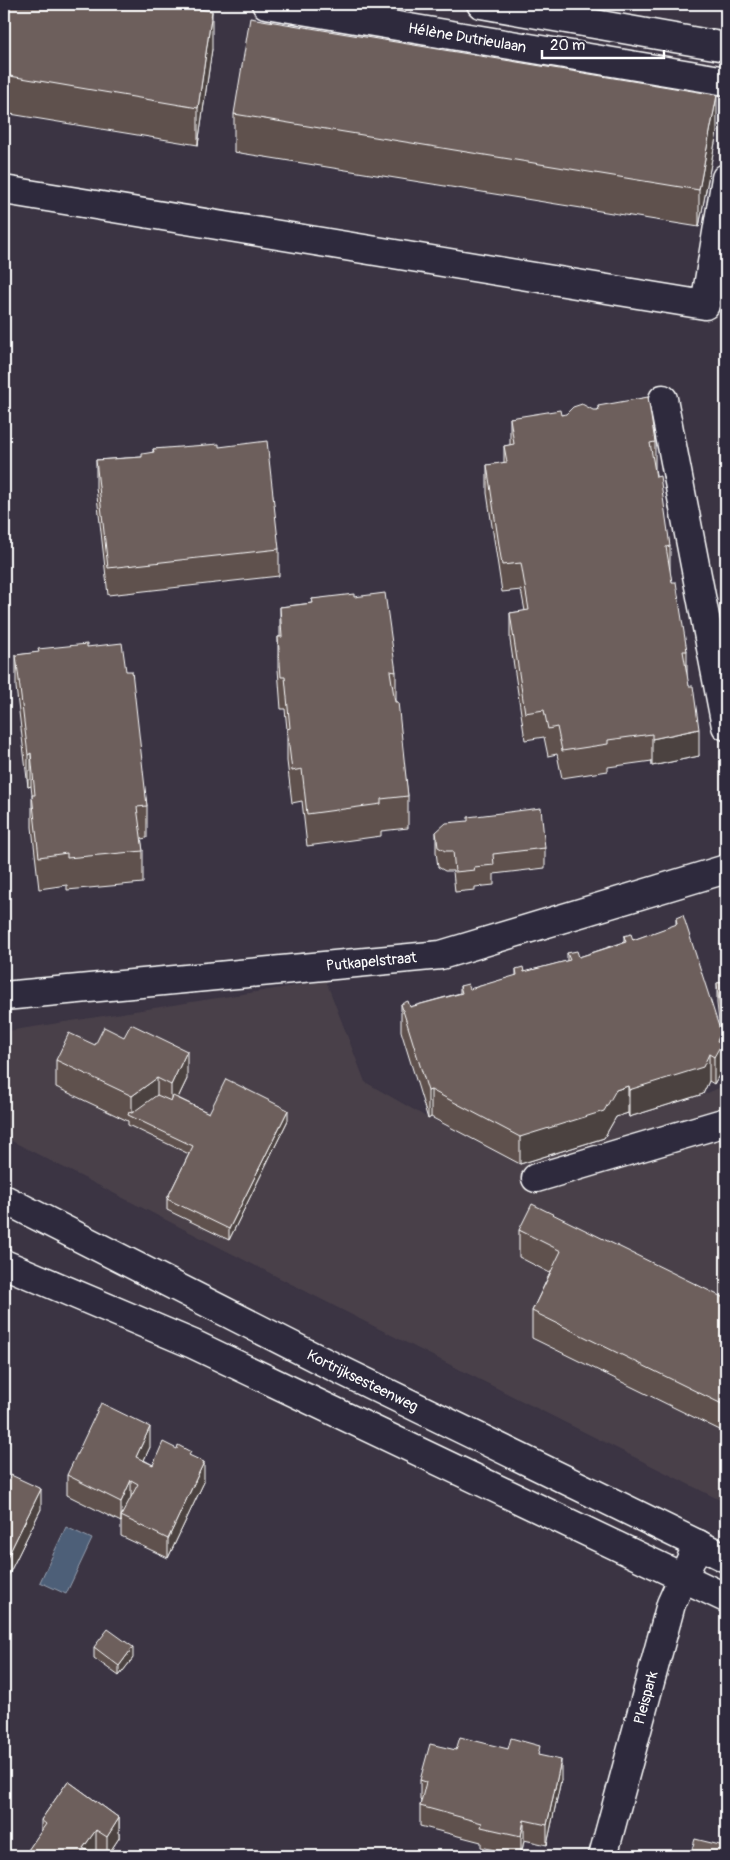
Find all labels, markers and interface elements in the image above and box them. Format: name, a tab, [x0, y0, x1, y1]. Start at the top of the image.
street label: Hélène Dutrieulaan	[407, 19, 528, 57]
scale bar	[542, 28, 665, 60]
text: 20 m	[550, 36, 585, 55]
street label: Putkapelstraat	[325, 948, 419, 976]
street label: Kortrijksesteenweg	[303, 1346, 421, 1416]
street label: Pleispark	[630, 1668, 663, 1727]

